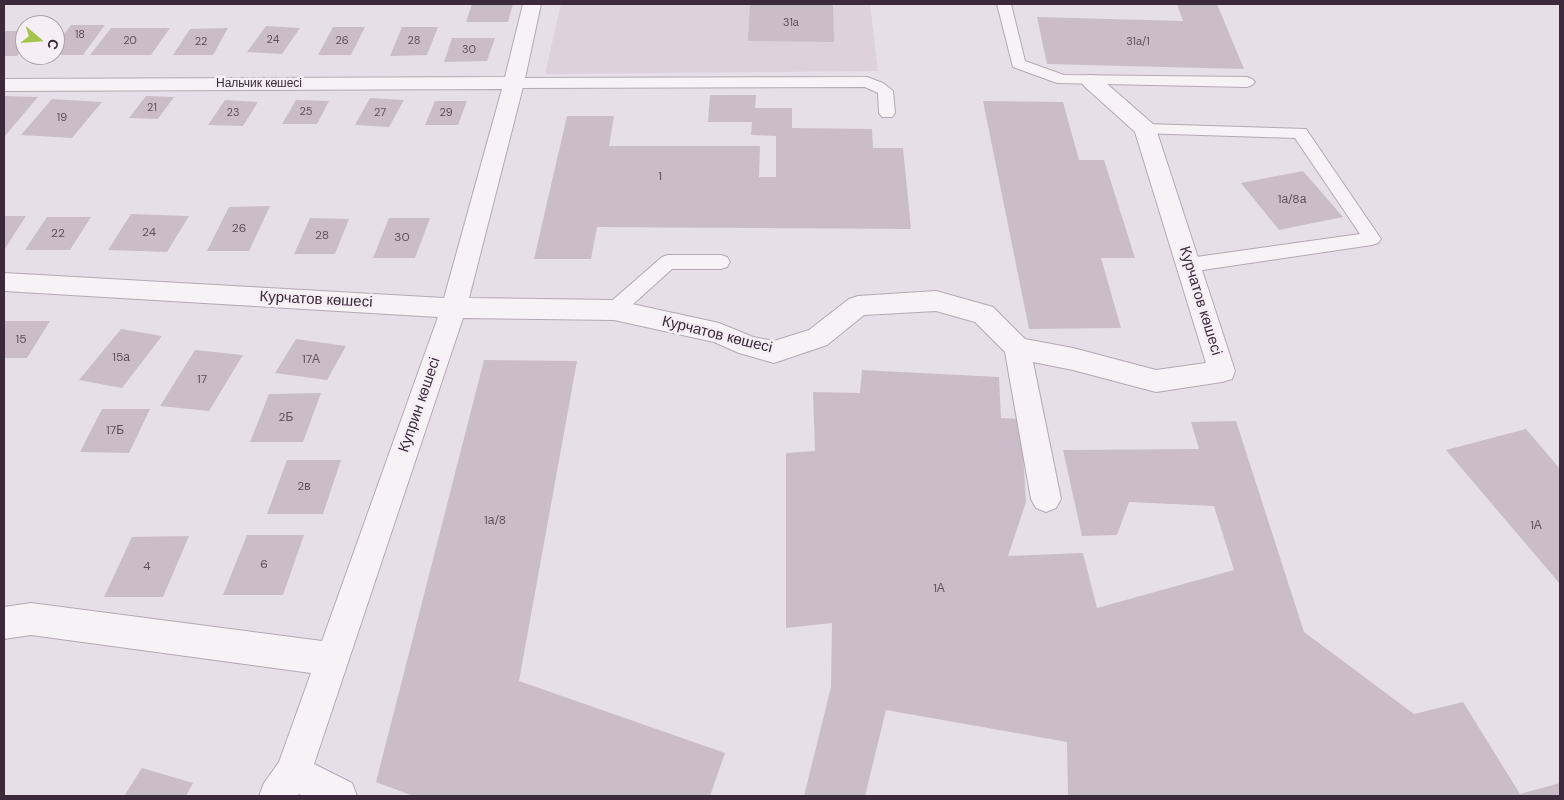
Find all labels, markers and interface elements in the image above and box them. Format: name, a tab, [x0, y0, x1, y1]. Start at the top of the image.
north arrow	[15, 15, 65, 65]
house number: 31а	[783, 16, 799, 30]
house number: 18	[75, 28, 85, 42]
house number: 24	[267, 33, 279, 47]
house number: 20	[123, 34, 137, 48]
house number: 26	[335, 34, 349, 48]
house number: 28	[408, 34, 420, 48]
house number: 22	[195, 35, 207, 49]
house number: 31а/1	[1126, 35, 1150, 49]
text: С	[43, 37, 63, 52]
house number: 30	[462, 43, 476, 57]
street label: Нальчик көшесі	[216, 77, 302, 91]
house number: 21	[147, 101, 157, 115]
house number: 25	[299, 105, 313, 119]
house number: 23	[227, 106, 239, 120]
house number: 27	[374, 106, 386, 120]
house number: 29	[439, 106, 453, 120]
house number: 19	[57, 111, 67, 125]
house number: 1	[658, 170, 662, 184]
house number: 1а/8а	[1278, 193, 1306, 207]
house number: 26	[232, 222, 246, 236]
house number: 24	[142, 226, 156, 240]
house number: 22	[51, 227, 65, 241]
house number: 28	[315, 229, 329, 243]
house number: 30	[394, 231, 410, 245]
street label: Курчатов көшесі	[1175, 244, 1225, 358]
street label: Курчатов көшесі	[259, 288, 373, 312]
street label: Курчатов көшесі	[660, 313, 774, 357]
house number: 15	[15, 333, 27, 347]
house number: 15а	[112, 351, 130, 365]
house number: 17А	[302, 353, 320, 367]
street label: Куприн көшесі	[395, 355, 445, 455]
house number: 17	[197, 373, 207, 387]
house number: 2Б	[279, 411, 293, 425]
house number: 17Б	[106, 424, 124, 438]
house number: 2в	[297, 480, 311, 494]
house number: 1а/8	[484, 514, 506, 528]
house number: 1А	[1530, 519, 1542, 533]
house number: 6	[260, 558, 268, 572]
house number: 4	[143, 560, 151, 574]
house number: 1А	[933, 582, 945, 596]

